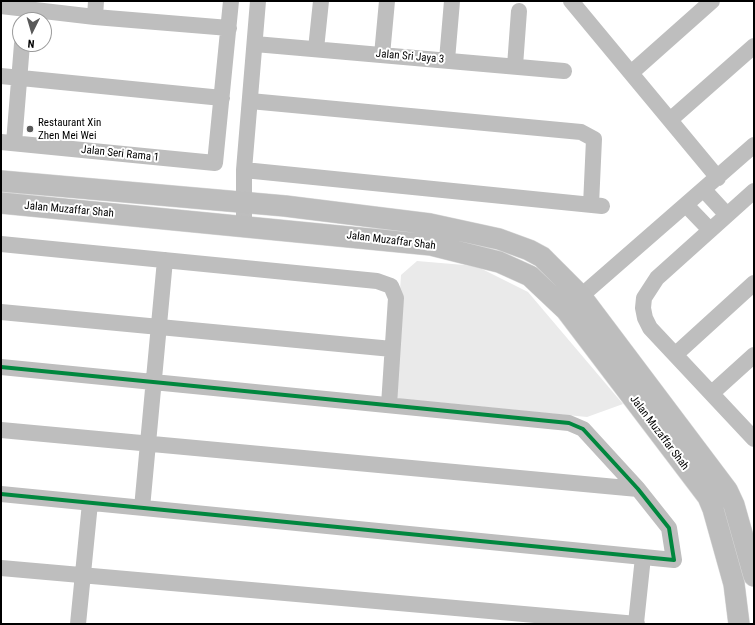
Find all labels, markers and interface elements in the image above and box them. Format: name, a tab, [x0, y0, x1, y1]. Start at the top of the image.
north arrow	[12, 12, 52, 52]
text: N	[27, 37, 35, 50]
street label: Jalan Sri Jaya 3	[375, 47, 445, 67]
place label: Restaurant Xin Zhen Mei Wei	[38, 116, 101, 142]
marker: Restaurant Xin Zhen Mei Wei	[25, 124, 35, 134]
street label: Jalan Seri Rama 1	[80, 143, 160, 165]
street label: Jalan Muzaffar Shah	[24, 200, 114, 220]
street label: Jalan Muzaffar Shah	[346, 229, 436, 253]
street label: Jalan Muzaffar Shah	[627, 393, 691, 473]

